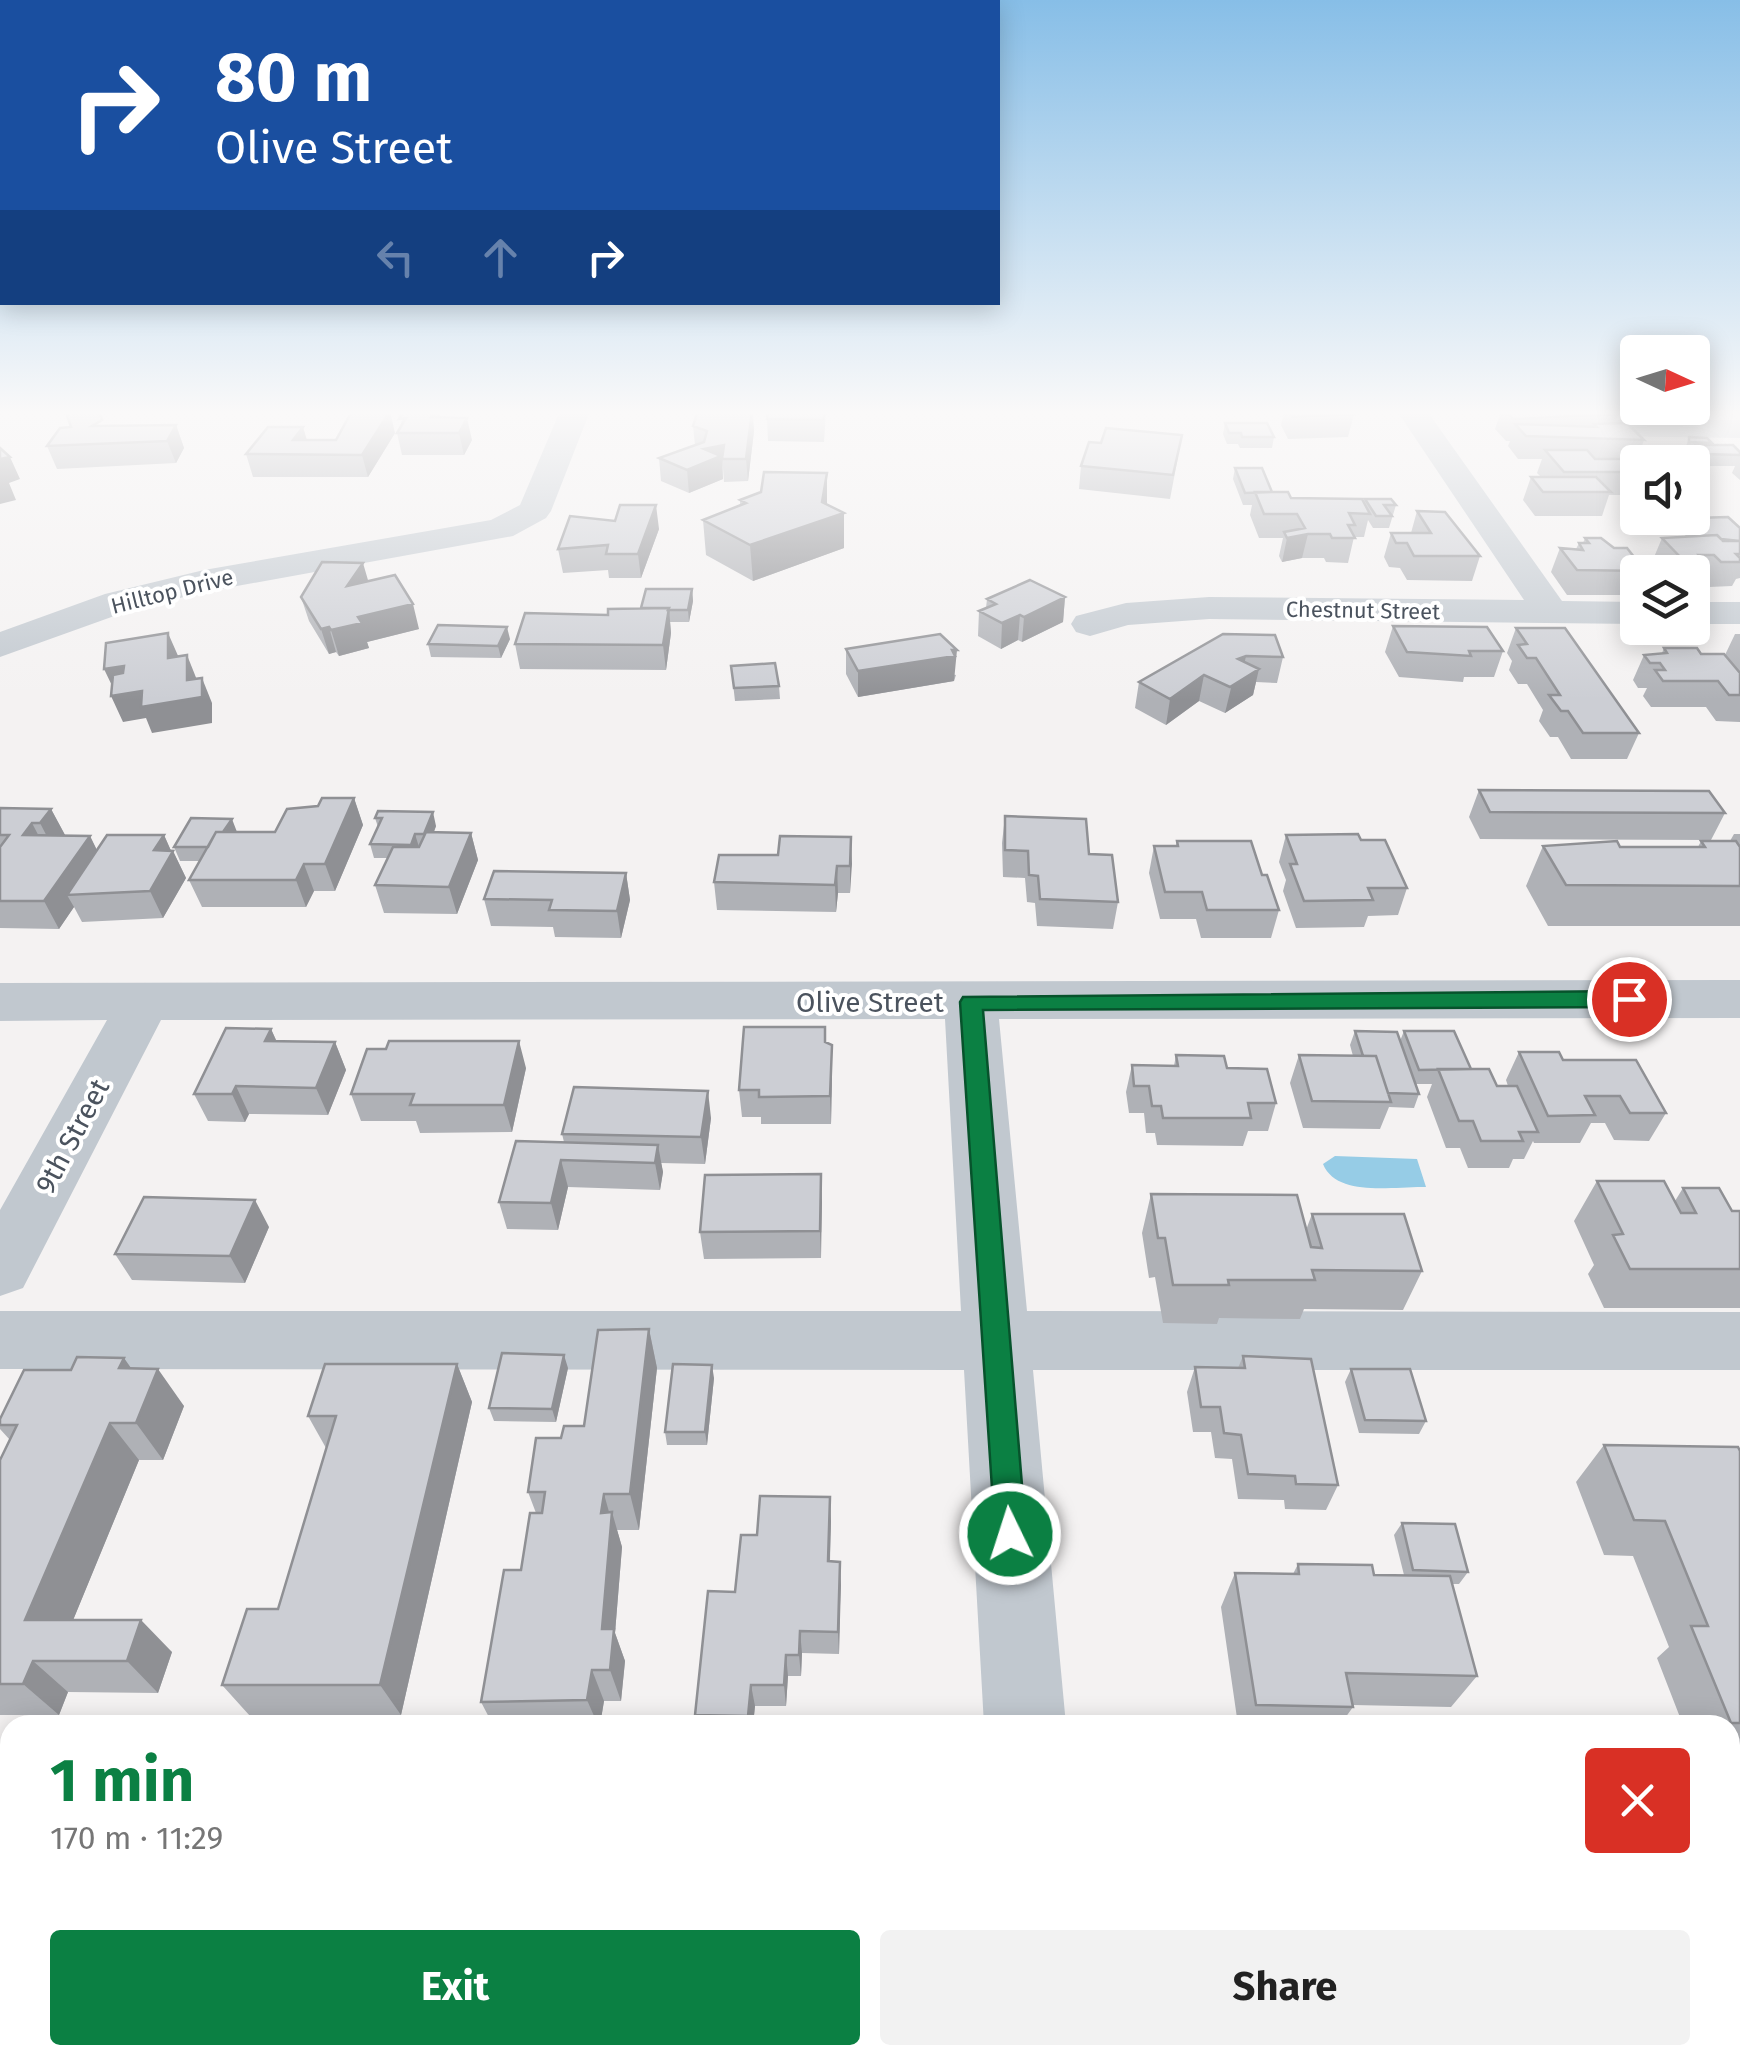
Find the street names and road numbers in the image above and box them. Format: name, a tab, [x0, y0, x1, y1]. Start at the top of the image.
street label: Hilltop Drive	[108, 563, 236, 620]
street label: Chestnut Street	[1286, 596, 1440, 625]
street label: Olive Street	[796, 986, 945, 1019]
street label: 9th Street	[29, 1073, 117, 1199]

